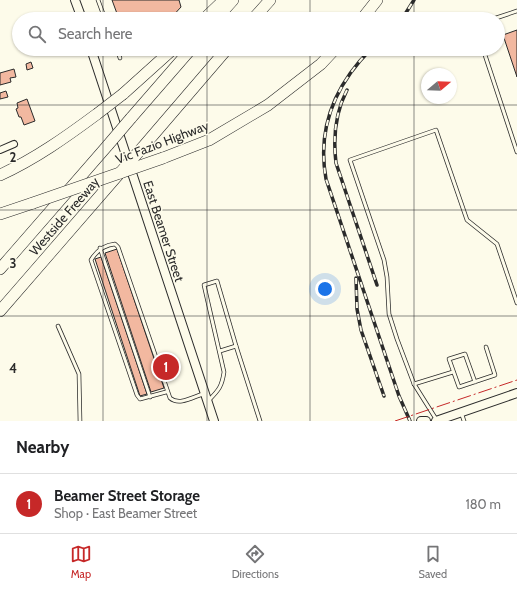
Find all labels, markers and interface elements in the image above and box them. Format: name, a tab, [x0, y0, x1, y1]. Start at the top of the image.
search box	[12, 12, 505, 56]
icon: search	[26, 23, 48, 45]
text: Search here	[58, 25, 133, 43]
north arrow	[421, 68, 457, 104]
street label: Vic Fazio Highway	[113, 117, 211, 167]
text: 2	[10, 149, 17, 165]
street label: Westside Freeway	[26, 173, 103, 258]
street label: East Beamer Street	[140, 178, 188, 284]
text: 3	[9, 255, 17, 271]
your location	[315, 279, 335, 299]
pin: 1	[153, 352, 179, 382]
text: 4	[9, 360, 17, 376]
text: Nearby	[16, 437, 69, 457]
text: Beamer Street Storage	[54, 487, 200, 505]
text: 1	[27, 496, 31, 512]
text: 180 m	[465, 496, 501, 512]
text: Shop · East Beamer Street	[54, 505, 197, 521]
tab: Map	[70, 543, 92, 581]
tab: Directions	[232, 543, 279, 581]
tab: Saved	[419, 543, 447, 581]

